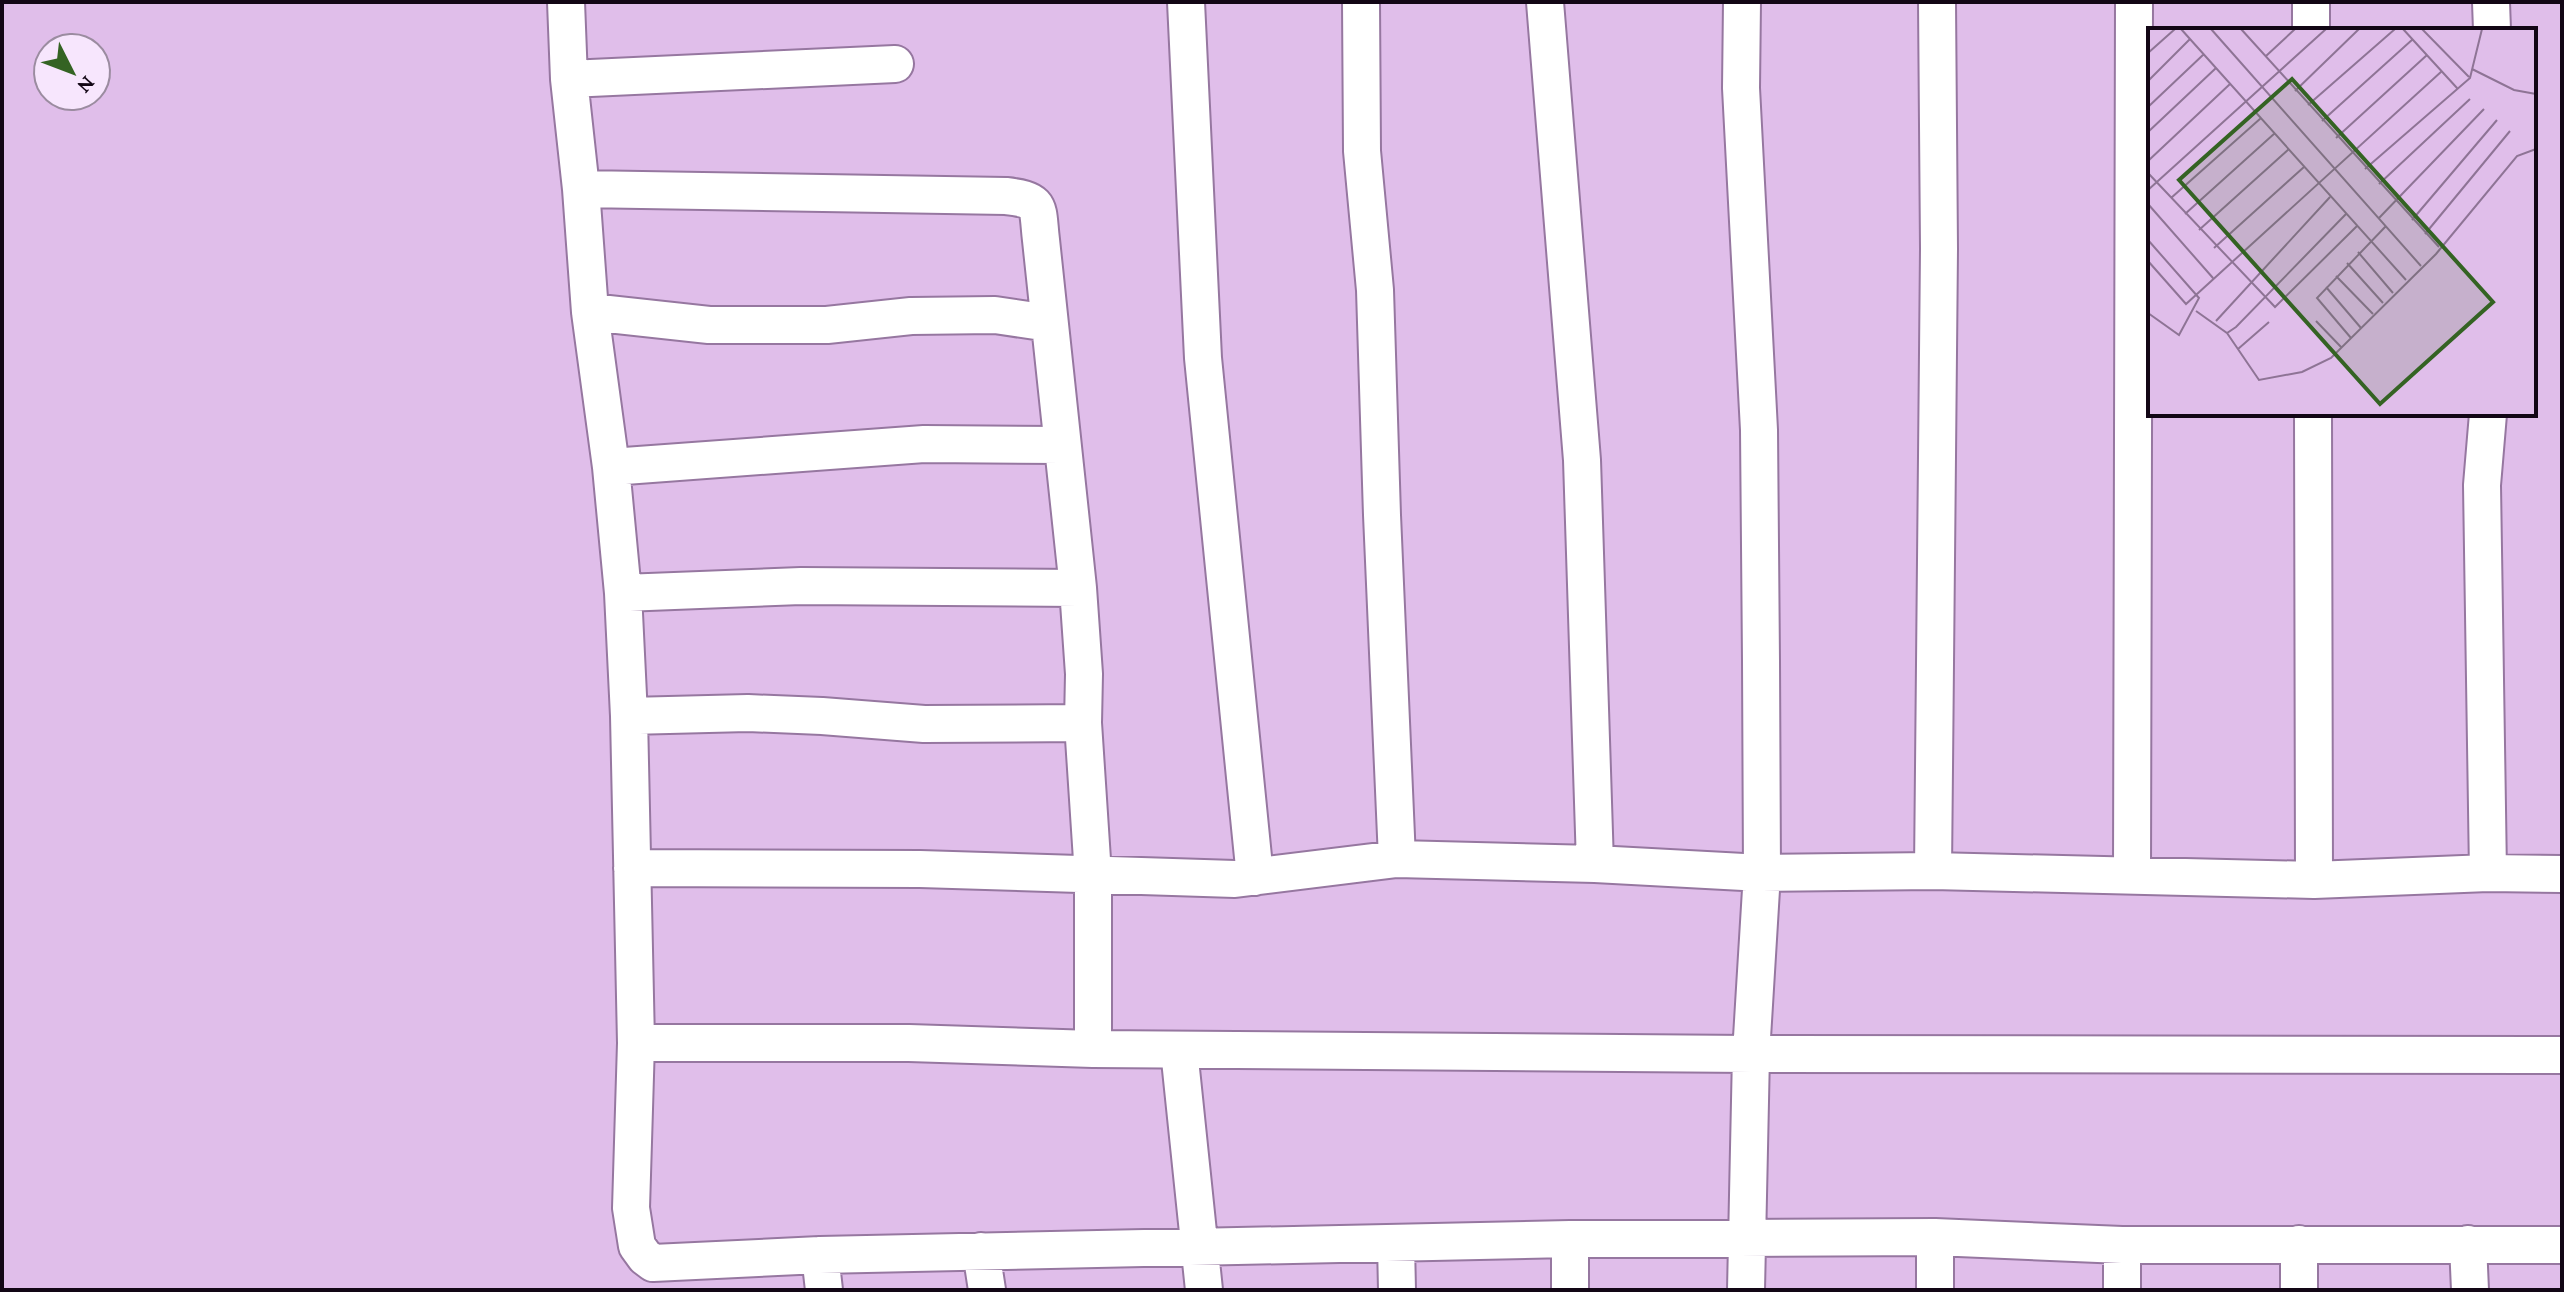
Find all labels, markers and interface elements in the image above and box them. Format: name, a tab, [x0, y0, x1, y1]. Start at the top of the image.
inset map	[2148, 28, 2536, 416]
north arrow	[32, 32, 112, 112]
text: N	[72, 71, 101, 99]

